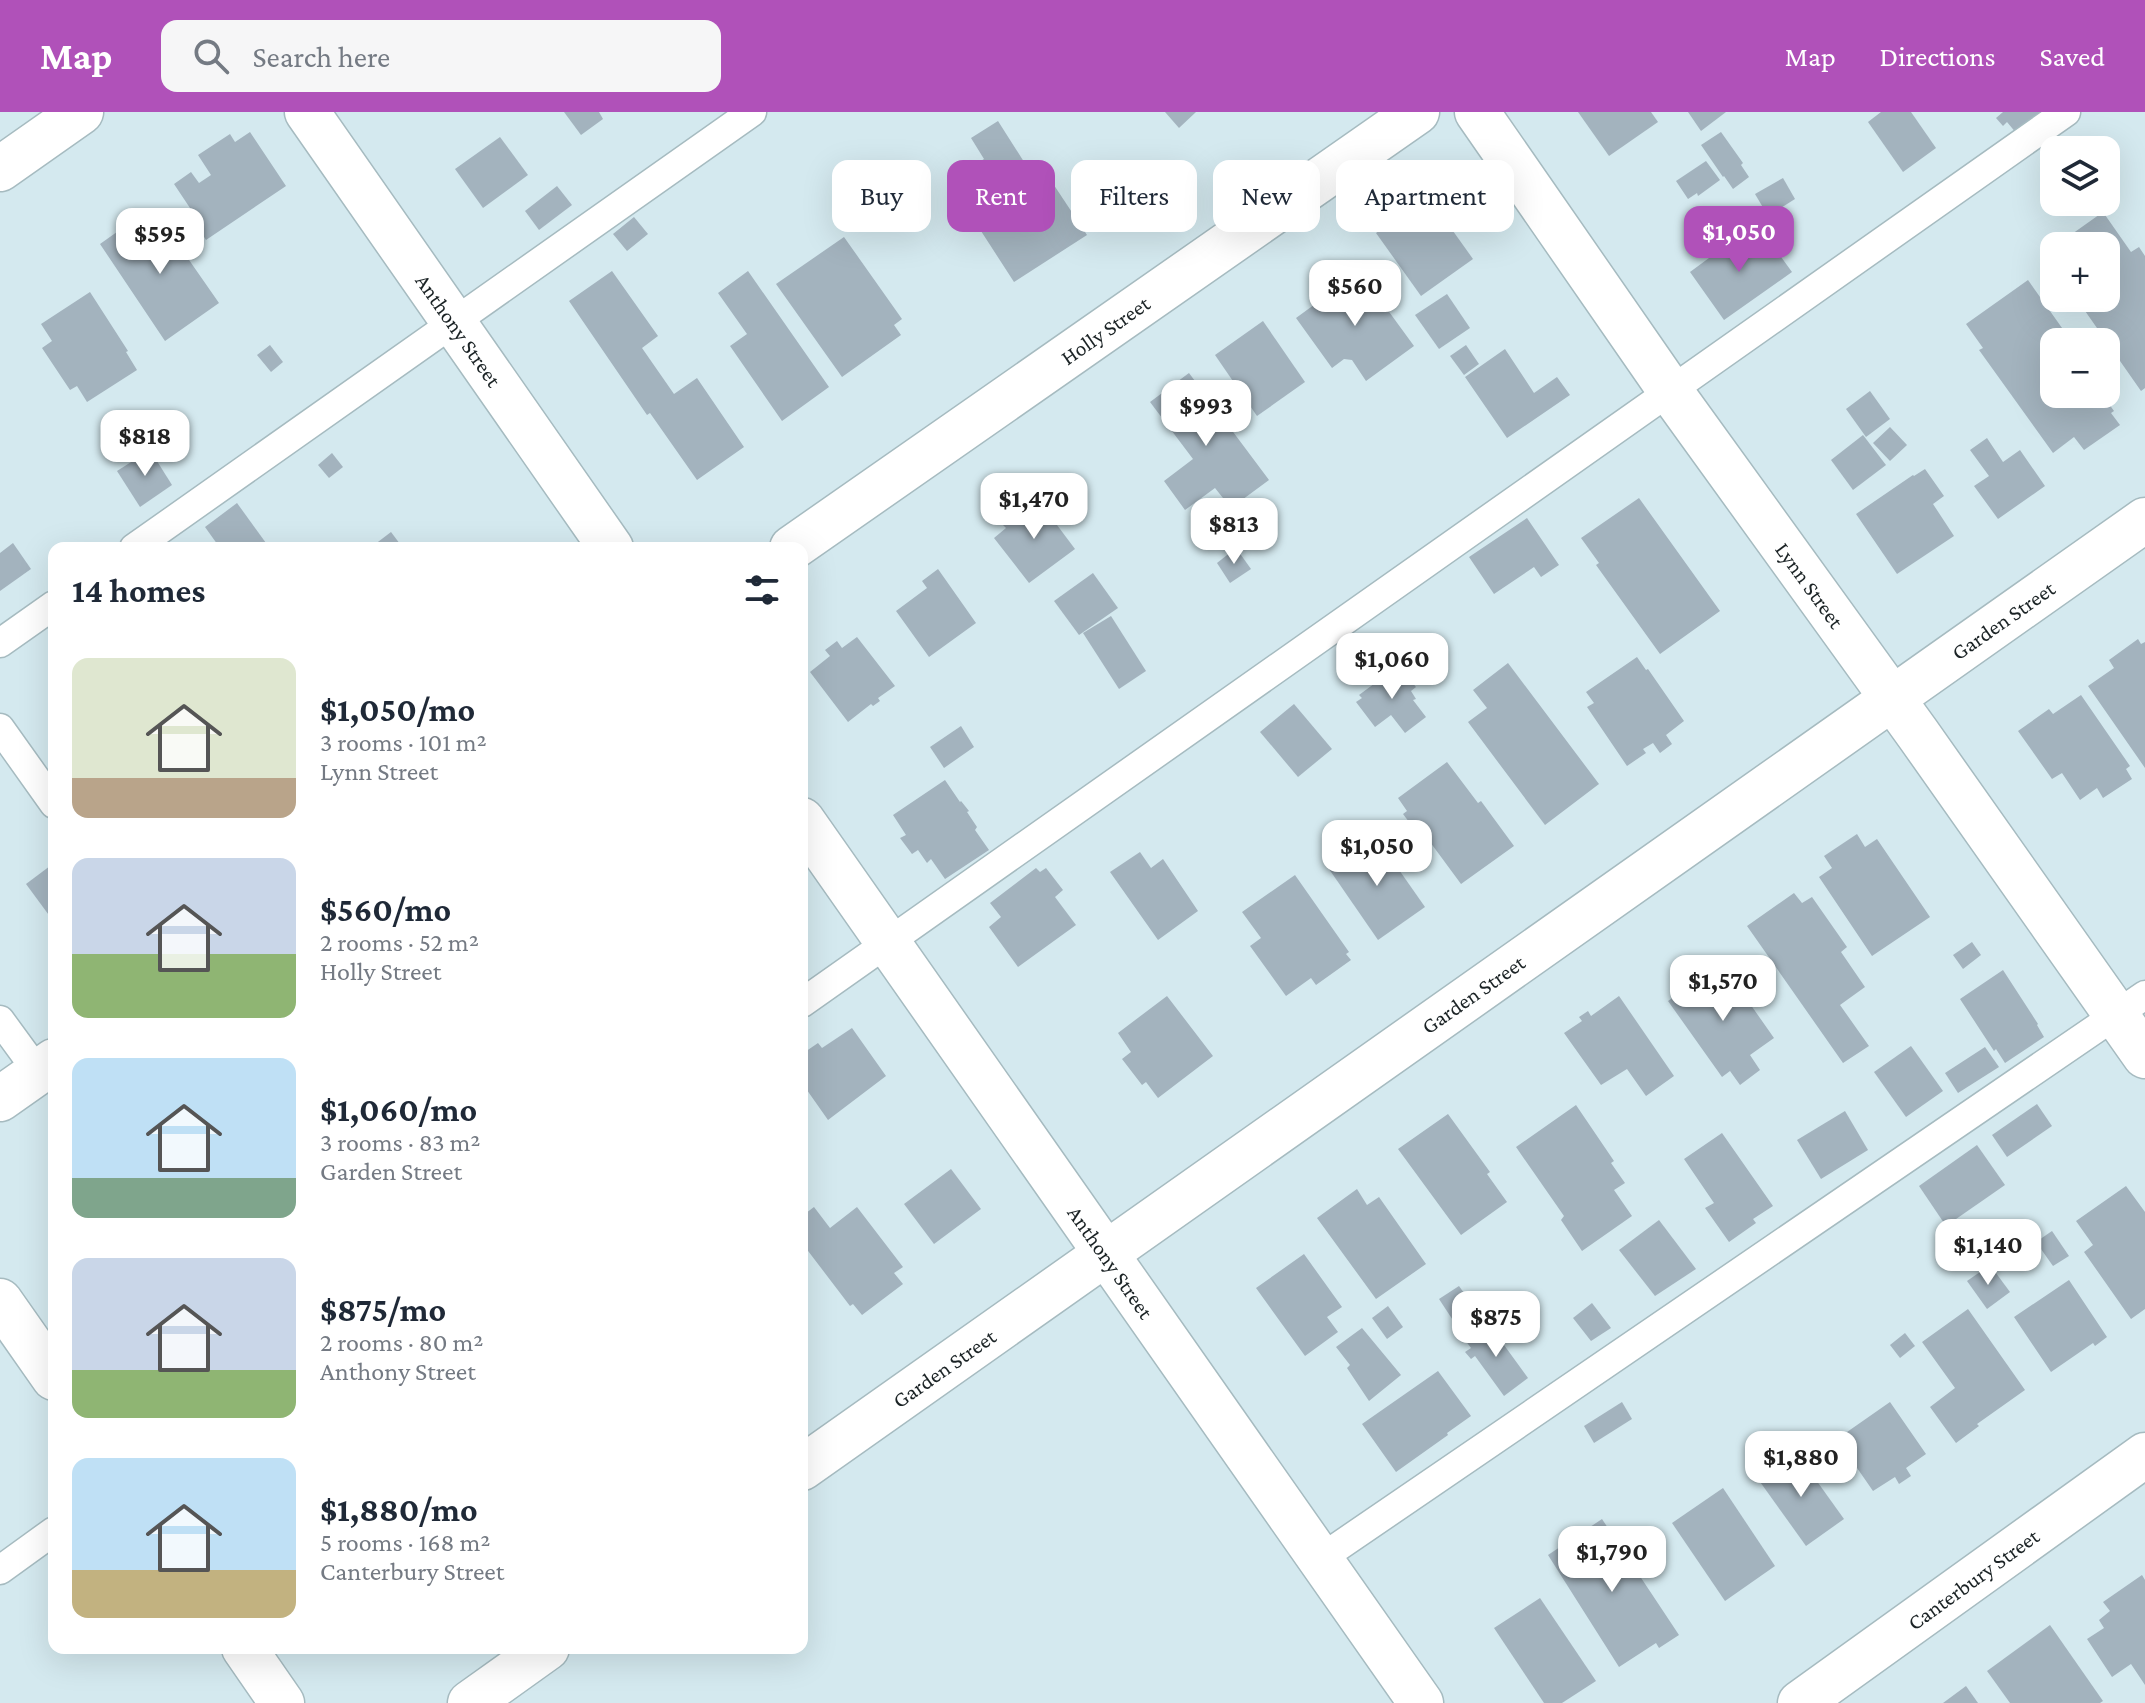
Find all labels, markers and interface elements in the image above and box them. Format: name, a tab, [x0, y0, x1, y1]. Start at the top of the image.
search box	[161, 20, 721, 92]
icon: search	[189, 34, 233, 78]
text: Map	[40, 35, 113, 77]
text: Search here	[253, 40, 390, 73]
text: Map	[1785, 41, 1836, 72]
text: Directions	[1880, 41, 1995, 72]
text: Saved	[2039, 41, 2105, 72]
map controls	[2040, 136, 2120, 408]
button: layers	[2040, 136, 2120, 216]
chip: Buy	[832, 160, 931, 232]
chip: Rent	[947, 160, 1055, 232]
chip: Filters	[1071, 160, 1197, 232]
chip: New	[1213, 160, 1320, 232]
chip: Apartment	[1336, 160, 1514, 232]
pin: $1,050	[1674, 206, 1804, 274]
pin: $595	[113, 208, 207, 276]
text: $1,050	[1702, 217, 1776, 246]
text: $595	[134, 219, 186, 248]
button: +	[2040, 232, 2120, 312]
pin: $560	[1308, 260, 1402, 328]
street label: Anthony Street	[411, 269, 507, 392]
text: $560	[1327, 271, 1383, 300]
street label: Holly Street	[1056, 290, 1155, 370]
button: −	[2040, 328, 2120, 408]
pin: $993	[1159, 380, 1253, 448]
text: $993	[1179, 391, 1233, 420]
pin: $818	[98, 410, 192, 478]
text: $818	[119, 421, 172, 450]
pin: $1,470	[969, 473, 1099, 541]
text: $1,470	[999, 484, 1069, 513]
pin: $813	[1187, 498, 1281, 566]
text: $813	[1209, 509, 1259, 538]
street label: Lynn Street	[1770, 538, 1850, 634]
icon: filters	[740, 568, 784, 612]
text: 14 homes	[72, 572, 205, 609]
street label: Garden Street	[1947, 575, 2060, 665]
pin: $1,060	[1327, 633, 1457, 701]
text: $1,060	[1354, 644, 1430, 673]
icon: home	[136, 690, 232, 786]
text: $1,050/mo	[320, 691, 475, 728]
text: 3 rooms · 101 m²	[320, 728, 487, 757]
text: Lynn Street	[320, 757, 438, 786]
pin: $1,050	[1312, 820, 1442, 888]
text: $1,050	[1340, 831, 1414, 860]
icon: home	[136, 890, 232, 986]
text: $560/mo	[320, 891, 451, 928]
text: 2 rooms · 52 m²	[320, 928, 479, 957]
street label: Garden Street	[1417, 949, 1530, 1039]
pin: $1,570	[1658, 955, 1788, 1023]
text: Holly Street	[320, 957, 441, 986]
text: $1,570	[1688, 966, 1758, 995]
icon: home	[136, 1090, 232, 1186]
text: $1,060/mo	[320, 1091, 477, 1128]
text: 3 rooms · 83 m²	[320, 1128, 481, 1157]
text: Garden Street	[320, 1157, 462, 1186]
street label: Anthony Street	[1063, 1201, 1159, 1324]
pin: $1,140	[1923, 1219, 2053, 1287]
text: $1,140	[1953, 1230, 2023, 1259]
icon: home	[136, 1290, 232, 1386]
text: $875/mo	[320, 1291, 446, 1328]
pin: $875	[1449, 1291, 1543, 1359]
text: $875	[1470, 1302, 1522, 1331]
street label: Garden Street	[888, 1323, 1001, 1413]
text: 2 rooms · 80 m²	[320, 1328, 483, 1357]
text: Anthony Street	[320, 1357, 476, 1386]
pin: $1,880	[1736, 1431, 1866, 1499]
text: $1,880	[1763, 1442, 1839, 1471]
icon: home	[136, 1490, 232, 1586]
text: $1,880/mo	[320, 1491, 478, 1528]
street label: Canterbury Street	[1903, 1523, 2044, 1635]
pin: $1,790	[1547, 1526, 1677, 1594]
text: 5 rooms · 168 m²	[320, 1528, 490, 1557]
text: $1,790	[1576, 1537, 1648, 1566]
text: Canterbury Street	[320, 1557, 504, 1586]

